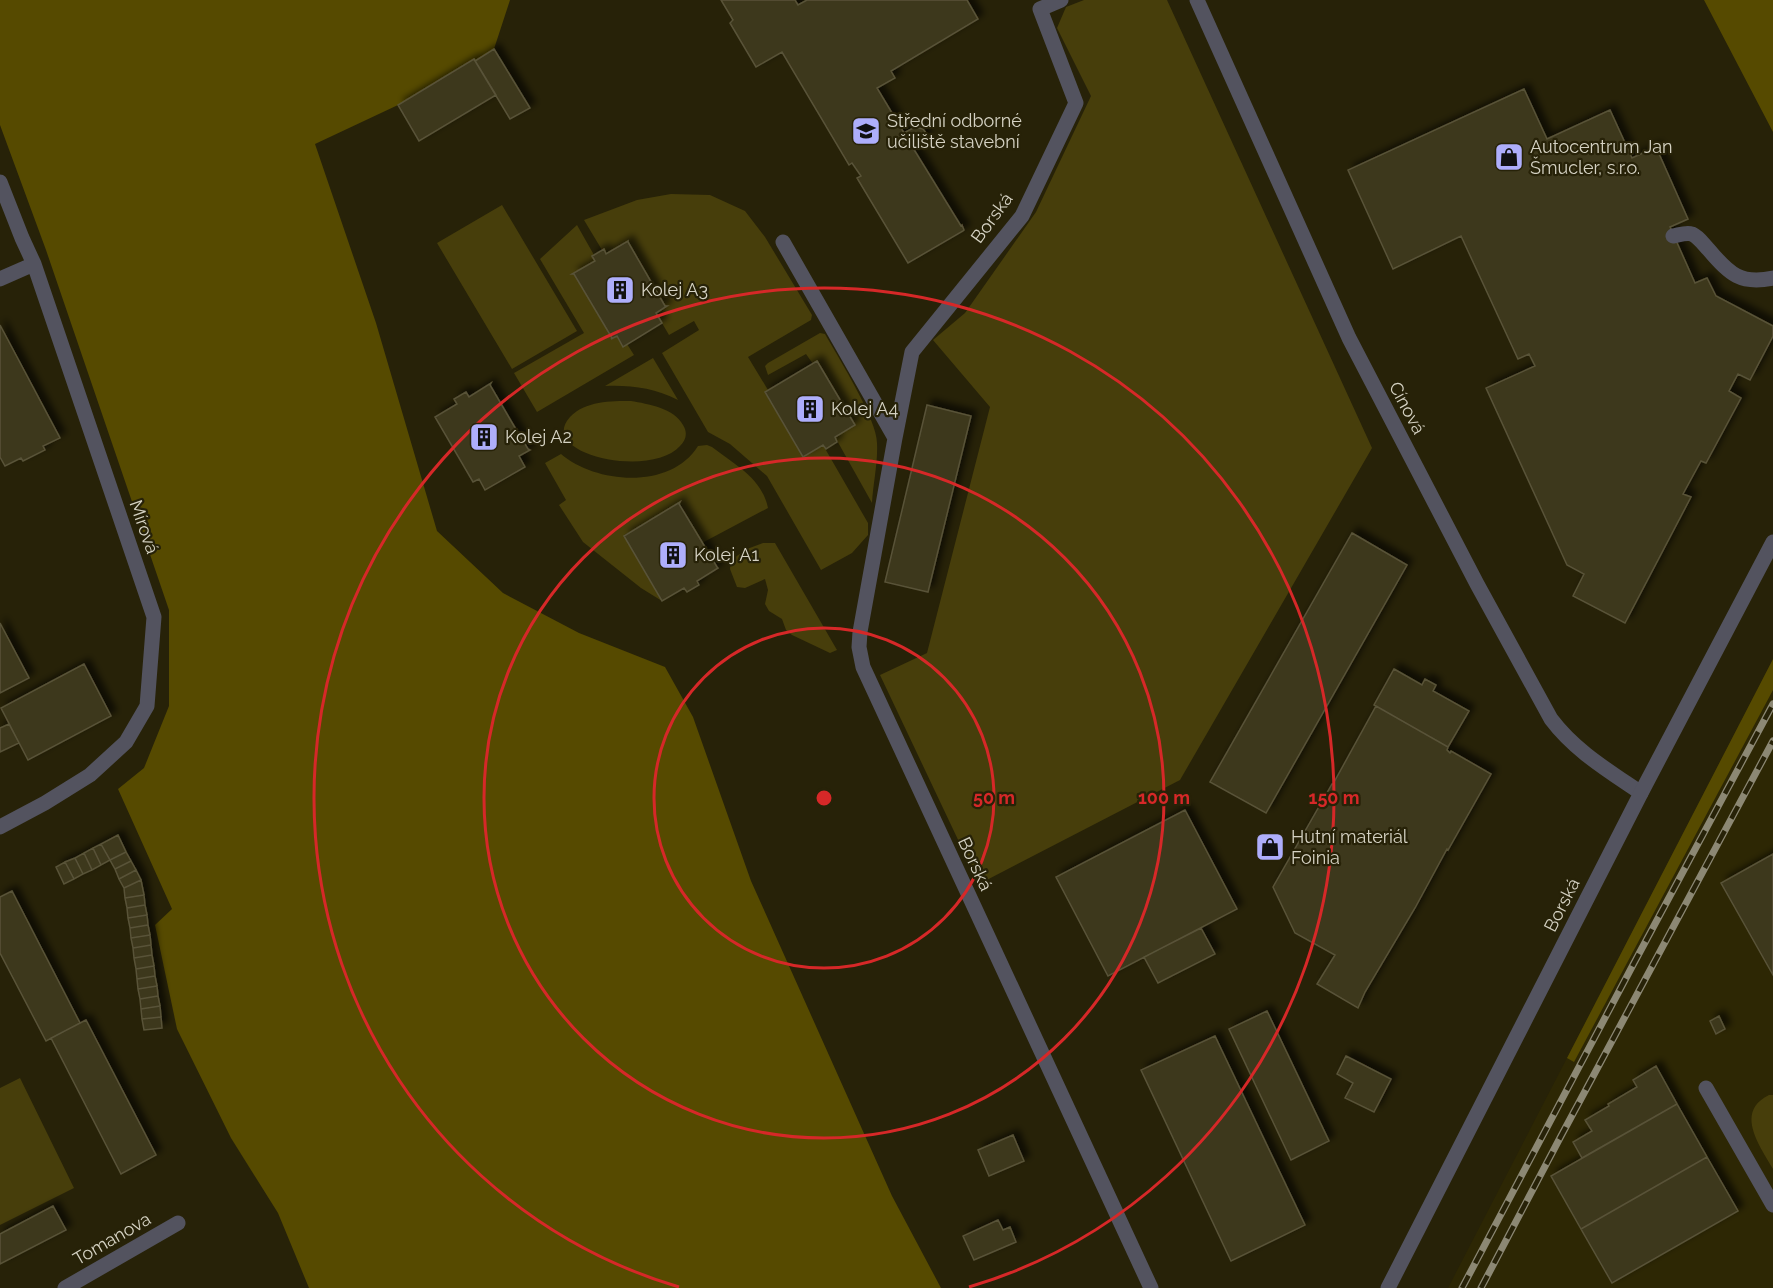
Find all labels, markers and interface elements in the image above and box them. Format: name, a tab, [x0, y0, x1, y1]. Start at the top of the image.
place label: Střední odborné učiliště stavební	[887, 110, 1022, 152]
school or university icon: Střední odborné učiliště stavební	[850, 115, 882, 147]
place label: Autocentrum Jan Šmucler, s.r.o.	[1530, 136, 1673, 178]
shop icon: Autocentrum Jan Šmucler, s.r.o.	[1493, 141, 1525, 173]
street label: Borská	[966, 188, 1017, 247]
building icon: Kolej A3	[604, 274, 636, 306]
place label: Kolej A3	[641, 279, 708, 300]
street label: Cínová	[1385, 378, 1430, 438]
building icon: Kolej A4	[794, 393, 826, 425]
place label: Kolej A4	[831, 398, 898, 419]
building icon: Kolej A2	[468, 421, 500, 453]
place label: Kolej A2	[505, 426, 572, 447]
street label: Mírová	[126, 497, 163, 556]
building icon: Kolej A1	[657, 539, 689, 571]
place label: Kolej A1	[694, 544, 759, 565]
text: 50 m	[973, 787, 1015, 808]
text: 100 m	[1138, 787, 1190, 808]
text: 150 m	[1309, 787, 1360, 808]
centre of rings	[814, 788, 834, 808]
place label: Hutní materiál Foinia	[1291, 826, 1408, 868]
shop icon: Hutní materiál Foinia	[1254, 831, 1286, 863]
street label: Borská	[954, 834, 997, 894]
street label: Borská	[1539, 875, 1584, 935]
street label: Tomanova	[69, 1208, 154, 1269]

